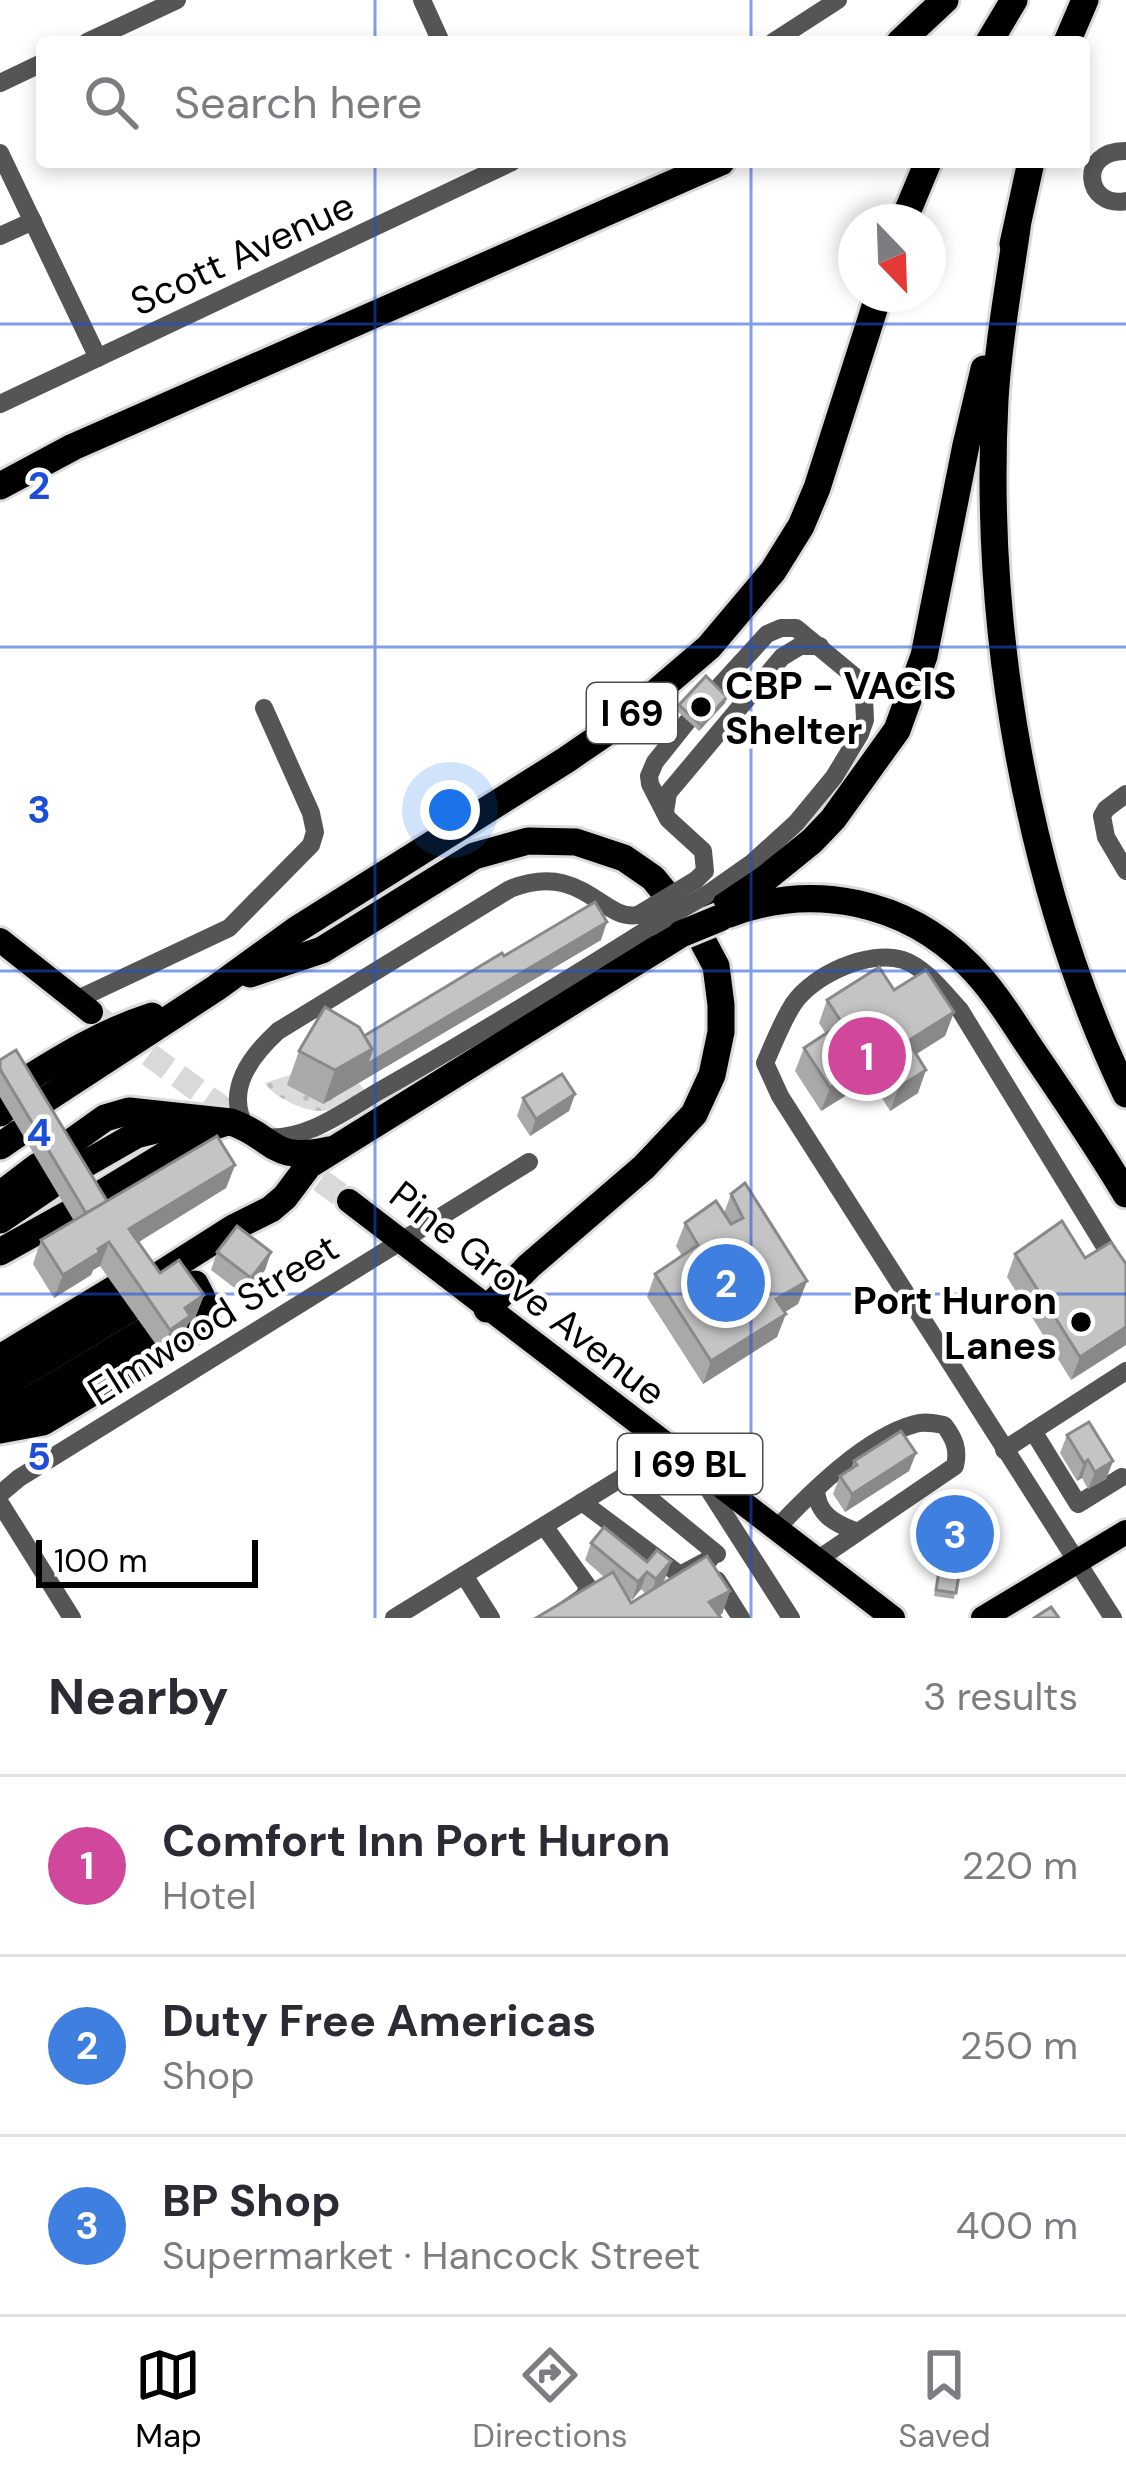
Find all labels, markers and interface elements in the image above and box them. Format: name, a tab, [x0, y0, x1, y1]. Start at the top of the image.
search box	[36, 36, 1090, 168]
icon: search	[78, 69, 144, 135]
text: Search here	[174, 73, 422, 132]
street label: Scott Avenue	[122, 179, 362, 327]
north arrow	[838, 204, 946, 312]
text: 2	[28, 460, 50, 511]
place label: CBP - VACIS Shelter	[725, 660, 957, 756]
road number: I 69	[587, 683, 677, 743]
marker: CBP - VACIS Shelter	[688, 694, 714, 720]
your location	[420, 780, 480, 840]
text: 3	[27, 784, 51, 835]
pin: 1	[828, 1011, 906, 1101]
text: 4	[26, 1107, 52, 1158]
street label: Pine Grove Avenue	[379, 1170, 676, 1417]
street label: Elmwood Street	[78, 1222, 348, 1417]
pin: 2	[687, 1238, 765, 1328]
place label: Port Huron Lanes	[853, 1275, 1057, 1371]
marker: Port Huron Lanes	[1068, 1309, 1094, 1335]
text: 5	[27, 1431, 51, 1482]
road number: I 69 BL	[618, 1434, 762, 1494]
pin: 3	[916, 1489, 994, 1579]
scale bar	[36, 1534, 258, 1587]
text: 100 m	[54, 1539, 148, 1582]
text: Nearby	[48, 1663, 229, 1730]
text: 3 results	[923, 1671, 1078, 1722]
text: Comfort Inn Port Huron	[162, 1811, 671, 1870]
text: 1	[80, 1840, 94, 1891]
text: 220 m	[962, 1840, 1078, 1891]
text: Hotel	[162, 1870, 257, 1921]
text: Duty Free Americas	[162, 1991, 596, 2050]
text: 2	[76, 2020, 98, 2071]
text: 250 m	[960, 2020, 1078, 2071]
text: Shop	[162, 2050, 255, 2101]
text: BP Shop	[162, 2171, 341, 2230]
text: 3	[75, 2200, 99, 2251]
text: 400 m	[956, 2200, 1078, 2251]
text: Supermarket · Hancock Street	[162, 2230, 700, 2281]
tab: Map	[135, 2342, 202, 2457]
tab: Directions	[472, 2342, 628, 2457]
tab: Saved	[898, 2342, 991, 2457]

